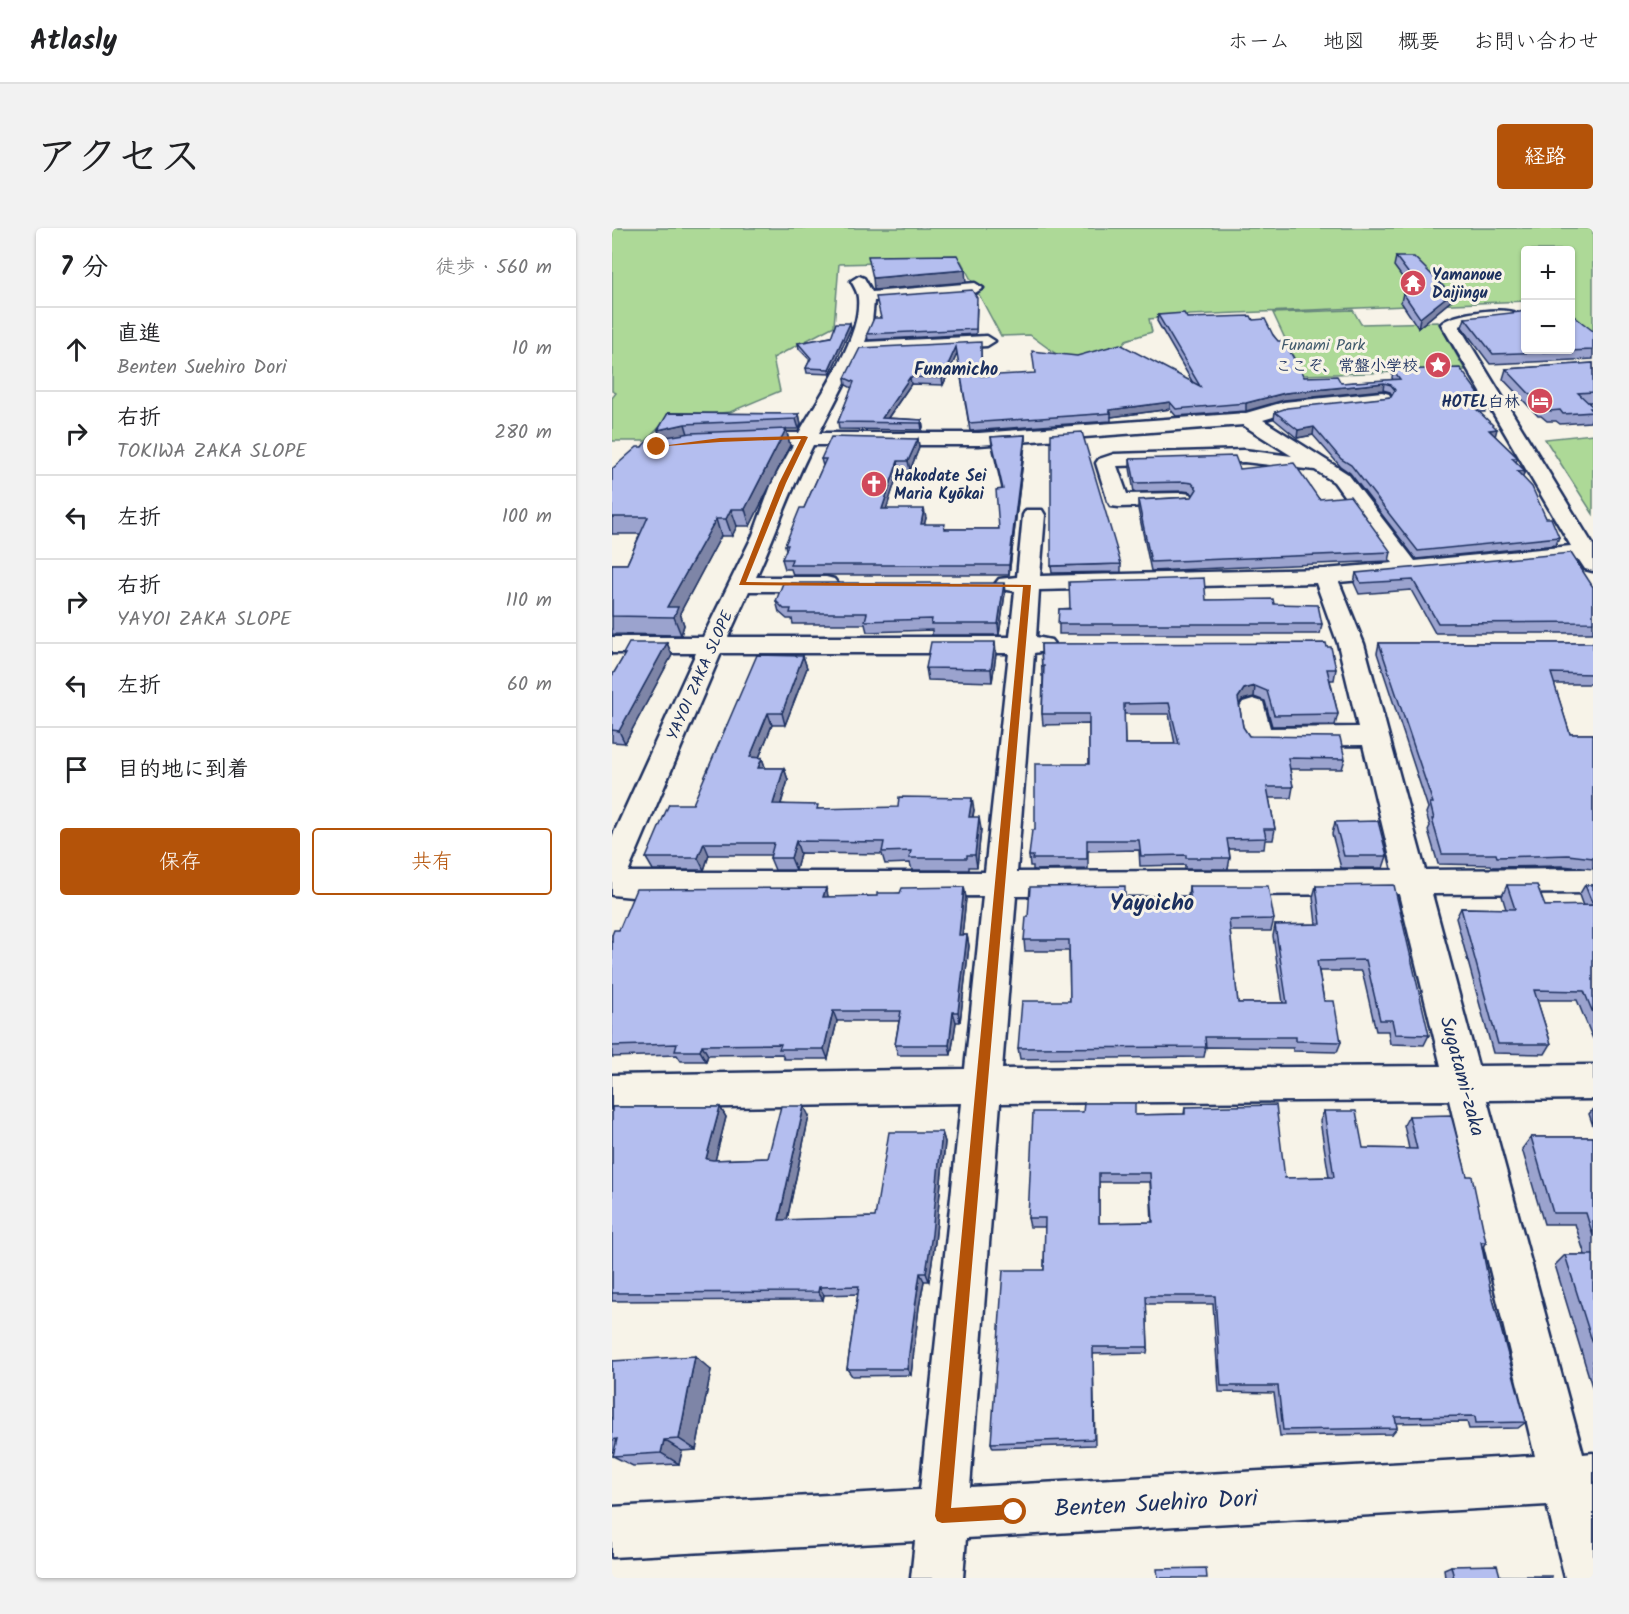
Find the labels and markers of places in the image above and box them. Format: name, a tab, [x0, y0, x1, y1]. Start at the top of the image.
place label: Yamanoue Daijingu	[1432, 263, 1502, 306]
temple icon: Yamanoue Daijingu	[1398, 268, 1428, 298]
place icon: ここぞ、常盤小学校	[1423, 350, 1453, 380]
place label: ここぞ、常盤小学校	[1276, 354, 1418, 379]
hotel icon: HOTEL白林	[1525, 386, 1555, 416]
place label: HOTEL白林	[1441, 390, 1520, 415]
place label: Hakodate Sei Maria Kyōkai	[894, 464, 987, 507]
church icon: Hakodate Sei Maria Kyōkai	[859, 469, 889, 499]

